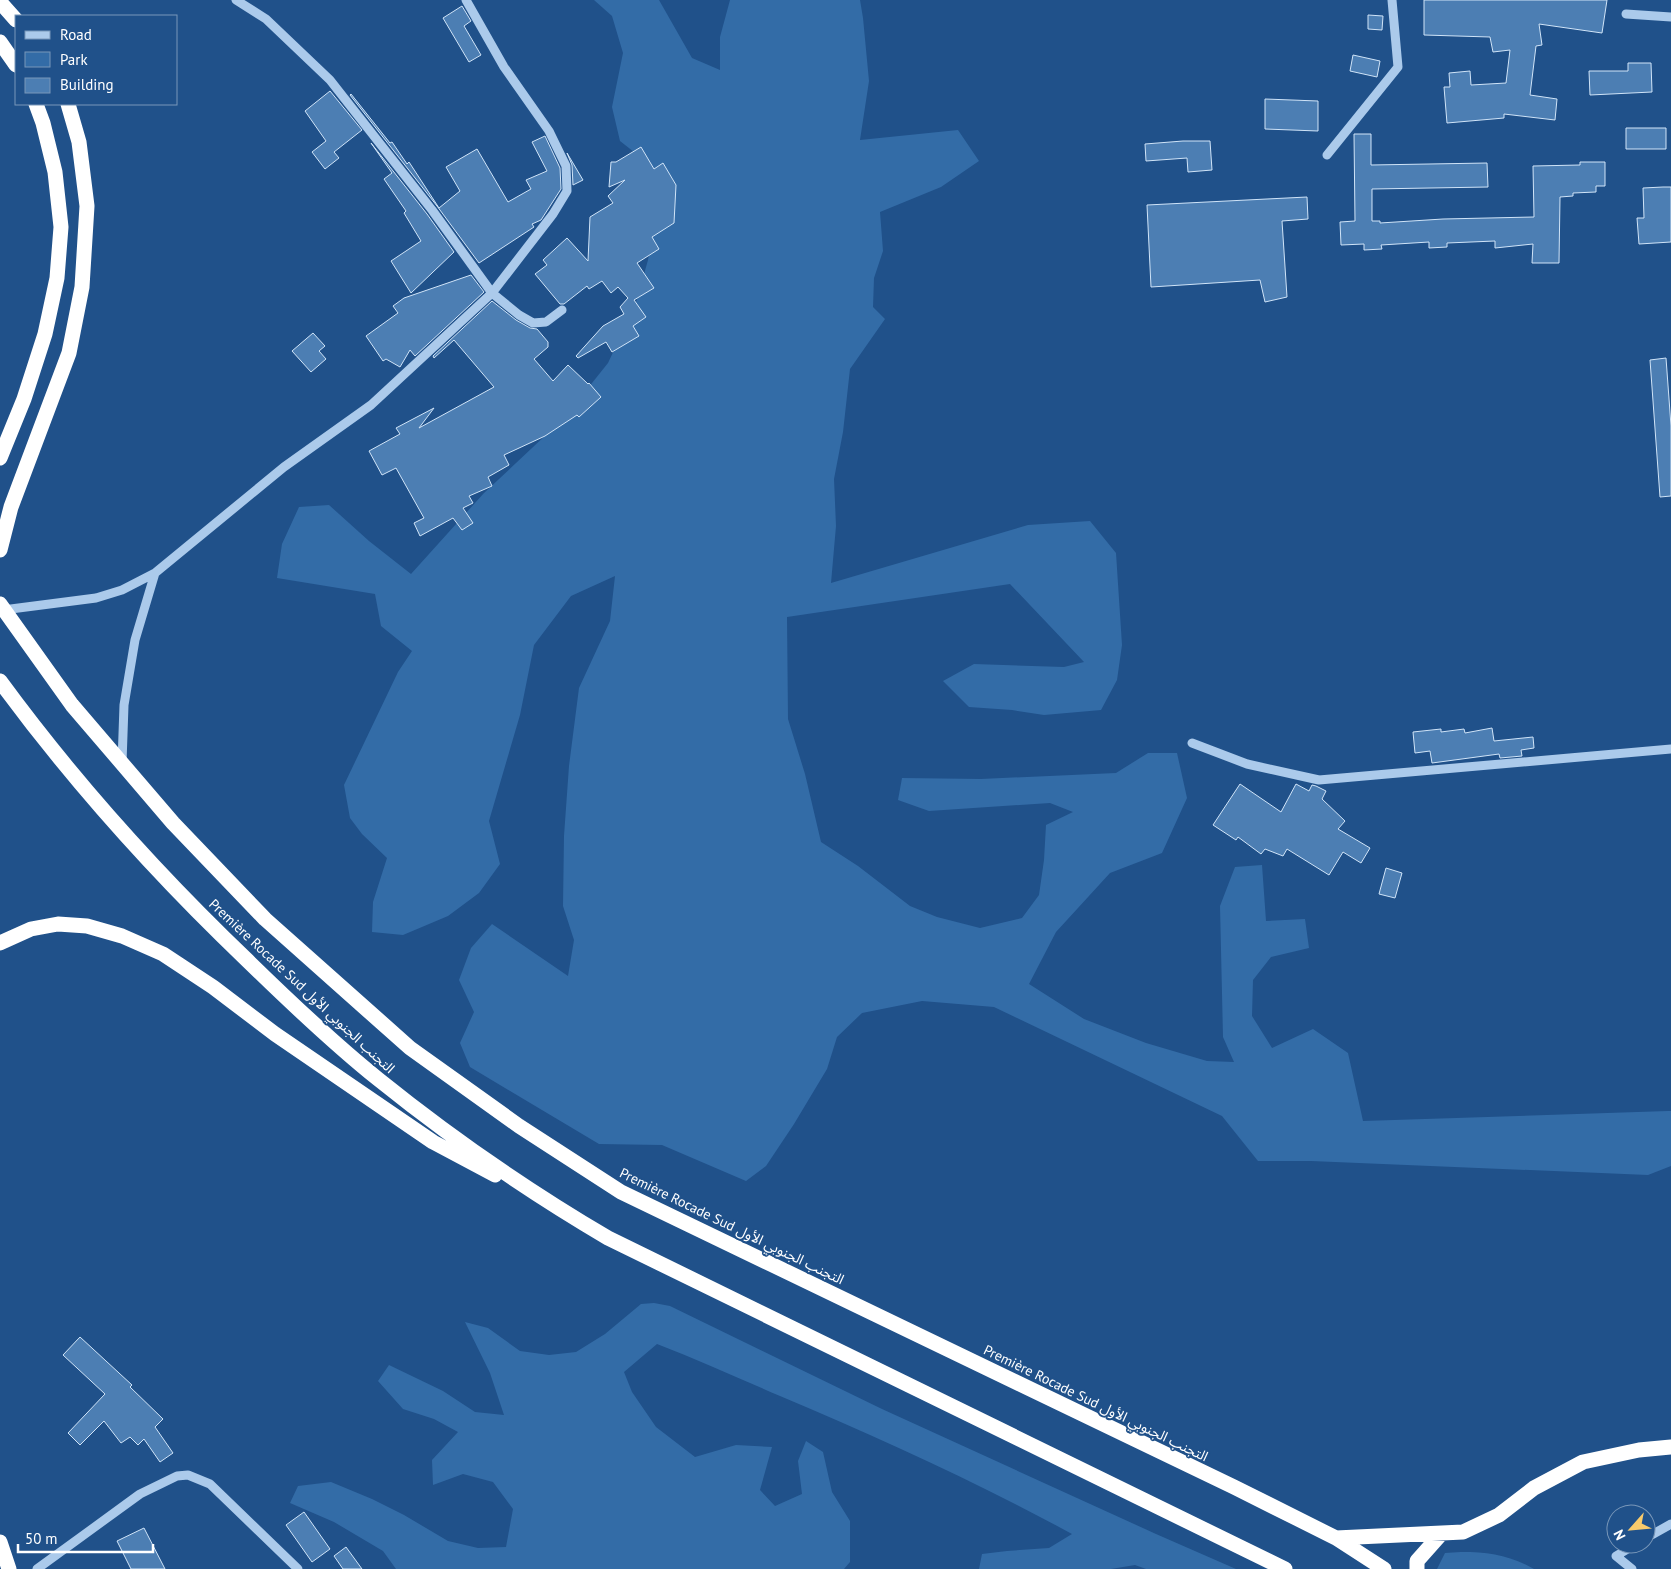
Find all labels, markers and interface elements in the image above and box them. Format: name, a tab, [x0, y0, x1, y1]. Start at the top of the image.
legend	[15, 15, 178, 105]
text: Road	[60, 25, 92, 44]
text: Park	[60, 50, 88, 69]
text: Building	[60, 75, 114, 94]
street label: Première Rocade Sud التجنب الجنوبي الأول	[204, 895, 399, 1079]
street label: Première Rocade Sud التجنب الجنوبي الأول	[616, 1164, 847, 1290]
street label: Première Rocade Sud التجنب الجنوبي الأول	[980, 1341, 1211, 1467]
north arrow	[1606, 1504, 1656, 1554]
scale bar	[18, 1522, 152, 1554]
text: N	[1609, 1527, 1630, 1543]
text: 50 m	[25, 1529, 58, 1548]

